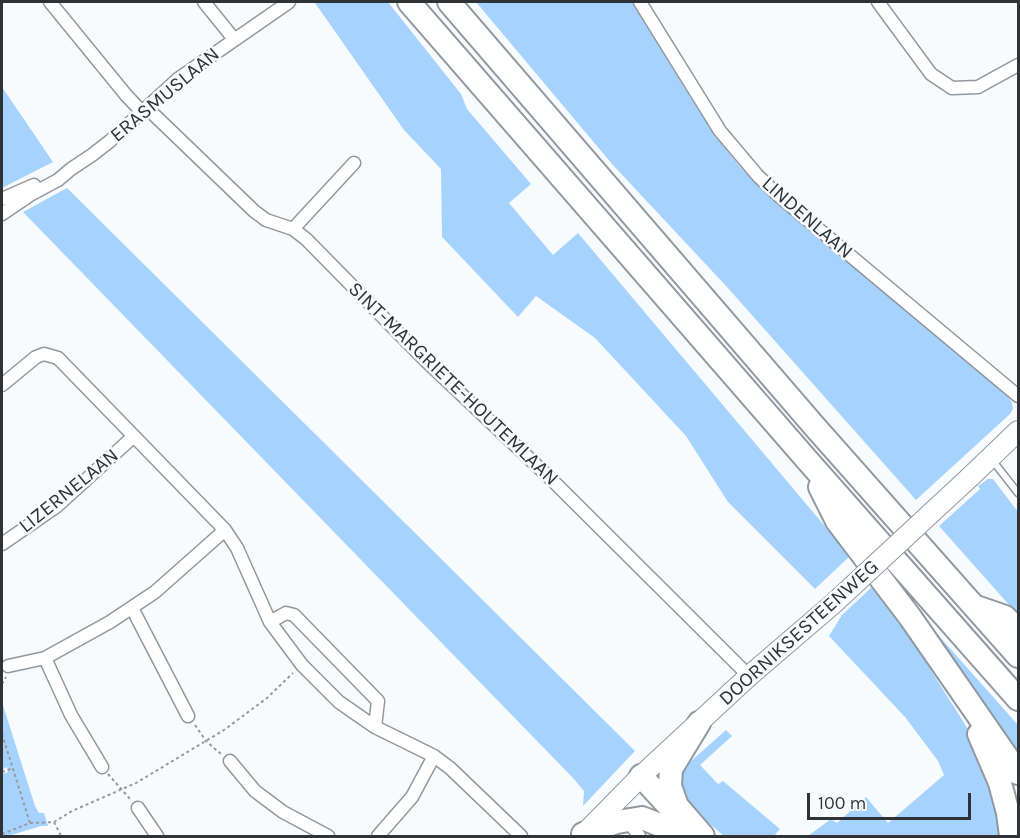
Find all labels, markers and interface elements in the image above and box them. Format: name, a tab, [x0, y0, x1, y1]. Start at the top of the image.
street label: ERASMUSLAAN	[106, 42, 224, 148]
street label: LINDENLAAN	[757, 172, 857, 264]
street label: SINT-MARGRIETE-HOUTEMLAAN	[343, 277, 563, 491]
street label: LIZERNELAAN	[14, 444, 124, 538]
street label: DOORNIKSESTEENWEG	[714, 555, 884, 711]
scale bar	[810, 781, 974, 819]
text: 100 m	[818, 792, 866, 814]

